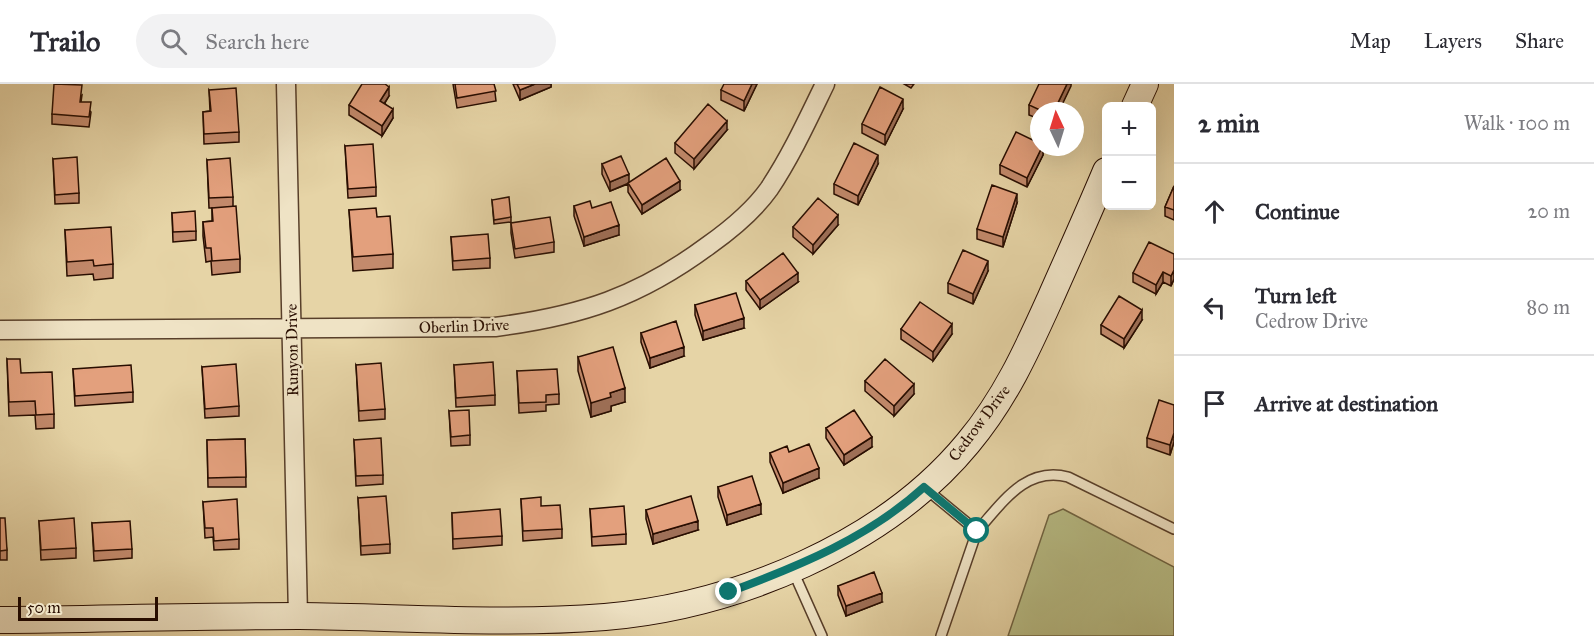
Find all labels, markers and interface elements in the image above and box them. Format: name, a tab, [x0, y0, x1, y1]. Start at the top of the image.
search box	[136, 14, 556, 68]
text: Trailo	[30, 24, 100, 59]
icon: search	[157, 25, 190, 58]
text: Search here	[205, 28, 309, 55]
text: Map	[1350, 28, 1391, 54]
text: Layers	[1424, 28, 1482, 54]
text: Share	[1515, 28, 1564, 54]
north arrow	[1030, 102, 1084, 156]
map controls	[1102, 102, 1156, 210]
button: +	[1102, 102, 1156, 156]
text: 2 min	[1198, 107, 1259, 139]
text: Walk · 100 m	[1464, 111, 1570, 135]
button: −	[1102, 156, 1156, 210]
icon: ahead	[1198, 195, 1231, 228]
text: Continue	[1255, 198, 1340, 225]
text: 20 m	[1527, 199, 1570, 223]
text: Turn left	[1255, 282, 1337, 309]
icon: left	[1198, 291, 1231, 324]
text: 80 m	[1527, 295, 1570, 319]
street label: Runyon Drive	[282, 303, 302, 396]
text: Cedrow Drive	[1255, 309, 1368, 333]
street label: Oberlin Drive	[419, 315, 510, 337]
street label: Cedrow Drive	[944, 381, 1014, 465]
icon: arrive	[1198, 387, 1231, 420]
text: Arrive at destination	[1255, 390, 1438, 417]
route start	[963, 517, 989, 543]
route end	[715, 578, 741, 604]
scale bar	[18, 594, 158, 622]
text: 50 m	[27, 598, 61, 617]

